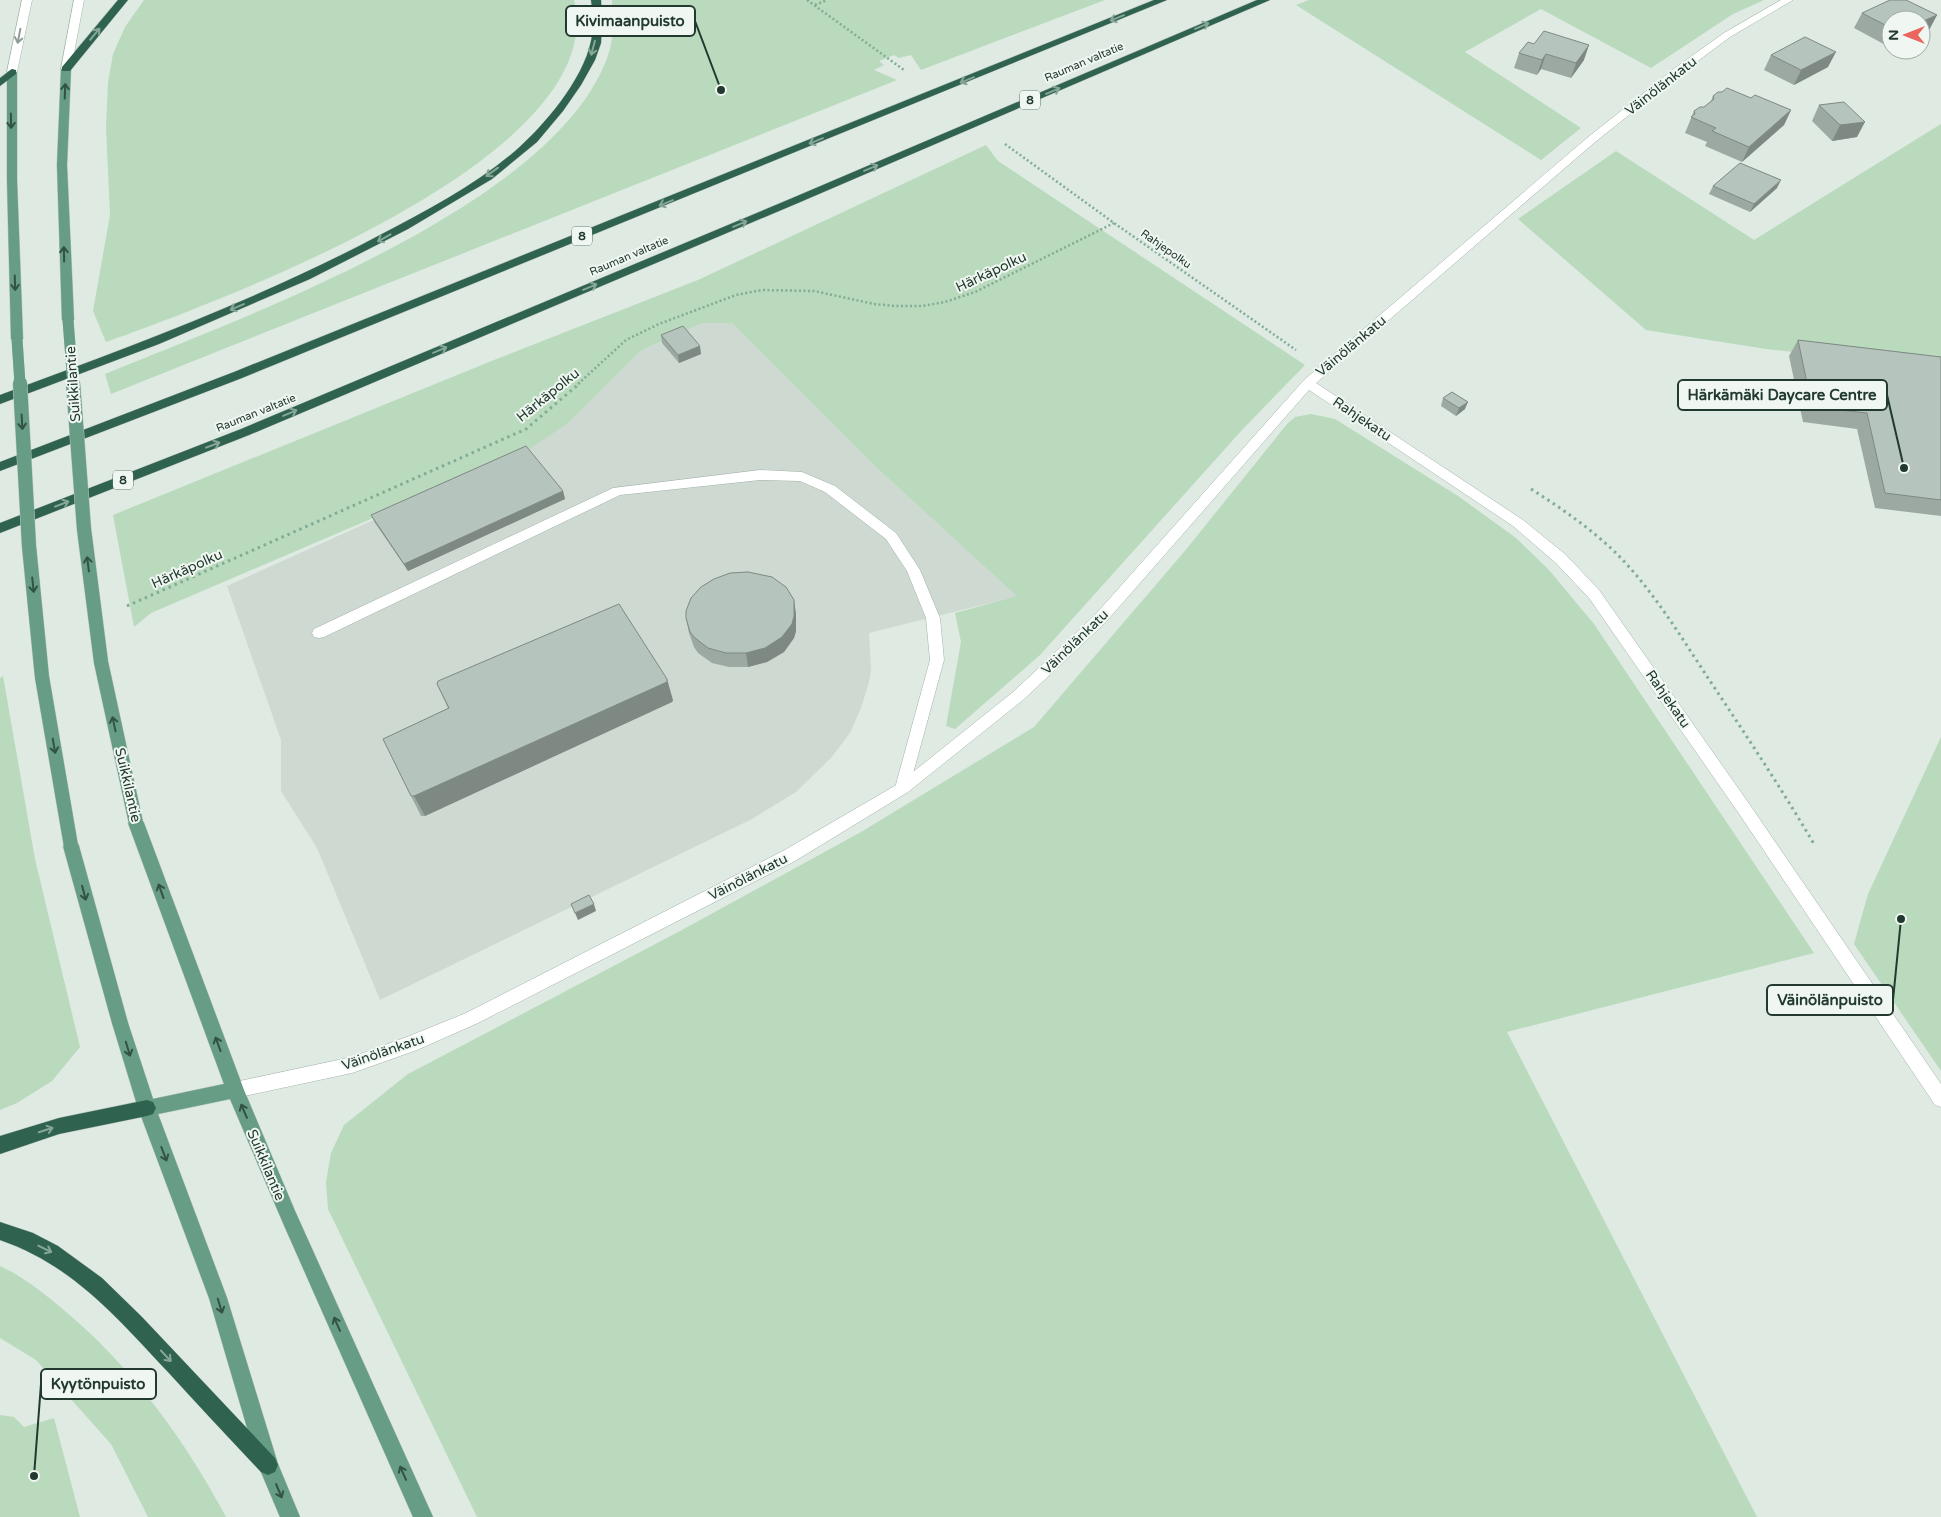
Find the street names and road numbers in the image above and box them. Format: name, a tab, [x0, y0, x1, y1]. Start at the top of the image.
street label: Rauman valtatie	[1043, 39, 1125, 85]
street label: Väinölänkatu	[1622, 53, 1700, 119]
road number: 8	[1020, 90, 1040, 110]
road number: 8	[572, 227, 592, 246]
street label: Rahjepolku	[1138, 227, 1194, 271]
street label: Rauman valtatie	[588, 233, 670, 279]
street label: Härkäpolku	[953, 248, 1029, 296]
street label: Väinölänkatu	[1312, 312, 1390, 380]
street label: Suikkilantie	[62, 346, 84, 422]
street label: Härkäpolku	[513, 364, 583, 426]
street label: Rauman valtatie	[214, 391, 298, 435]
street label: Rahjekatu	[1330, 393, 1394, 445]
road number: 8	[113, 470, 133, 490]
street label: Härkäpolku	[149, 546, 225, 592]
street label: Väinölänkatu	[1038, 606, 1112, 678]
street label: Rahjekatu	[1642, 667, 1694, 731]
street label: Suikkilantie	[111, 746, 145, 824]
street label: Väinölänkatu	[706, 850, 790, 904]
street label: Väinölänkatu	[339, 1030, 427, 1074]
street label: Suikkilantie	[243, 1127, 289, 1203]

